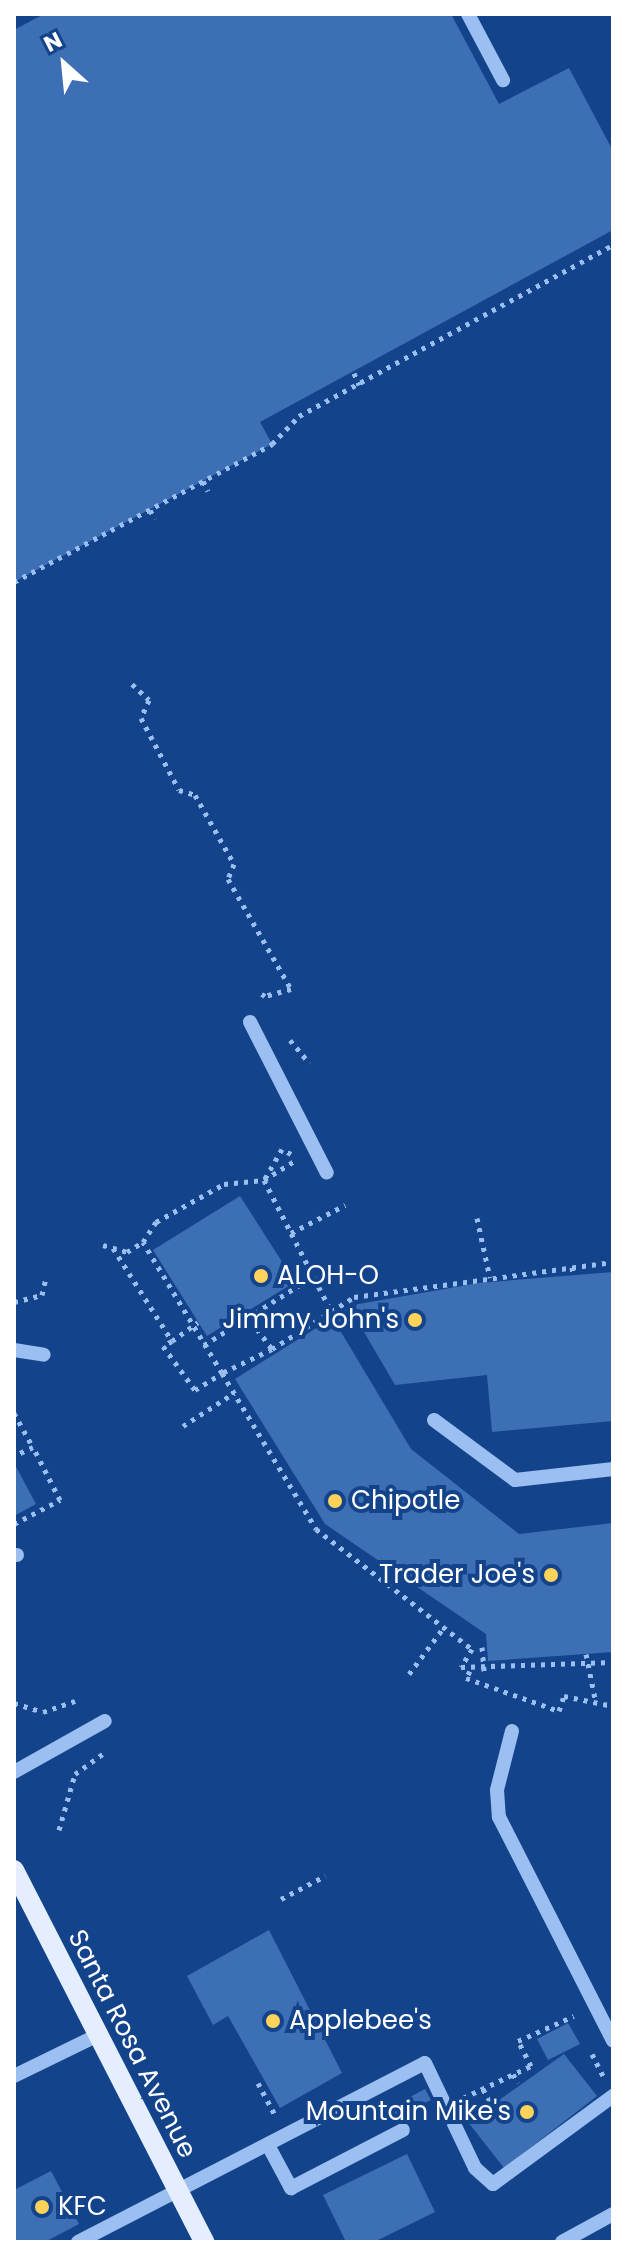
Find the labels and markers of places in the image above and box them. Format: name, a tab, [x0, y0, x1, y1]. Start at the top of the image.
place label: ALOH-O	[277, 1260, 379, 1292]
marker: ALOH-O	[252, 1267, 270, 1285]
place label: Jimmy John's	[222, 1304, 399, 1336]
marker: Jimmy John's	[406, 1311, 424, 1329]
place label: Chipotle	[351, 1485, 460, 1517]
marker: Chipotle	[326, 1492, 344, 1510]
place label: Trader Joe's	[379, 1559, 535, 1591]
marker: Trader Joe's	[542, 1566, 560, 1584]
place label: Applebee's	[289, 2005, 432, 2037]
marker: Applebee's	[264, 2012, 282, 2030]
place label: Mountain Mike's	[306, 2096, 511, 2128]
marker: Mountain Mike's	[518, 2103, 536, 2121]
place label: KFC	[58, 2191, 107, 2223]
marker: KFC	[33, 2198, 51, 2216]

